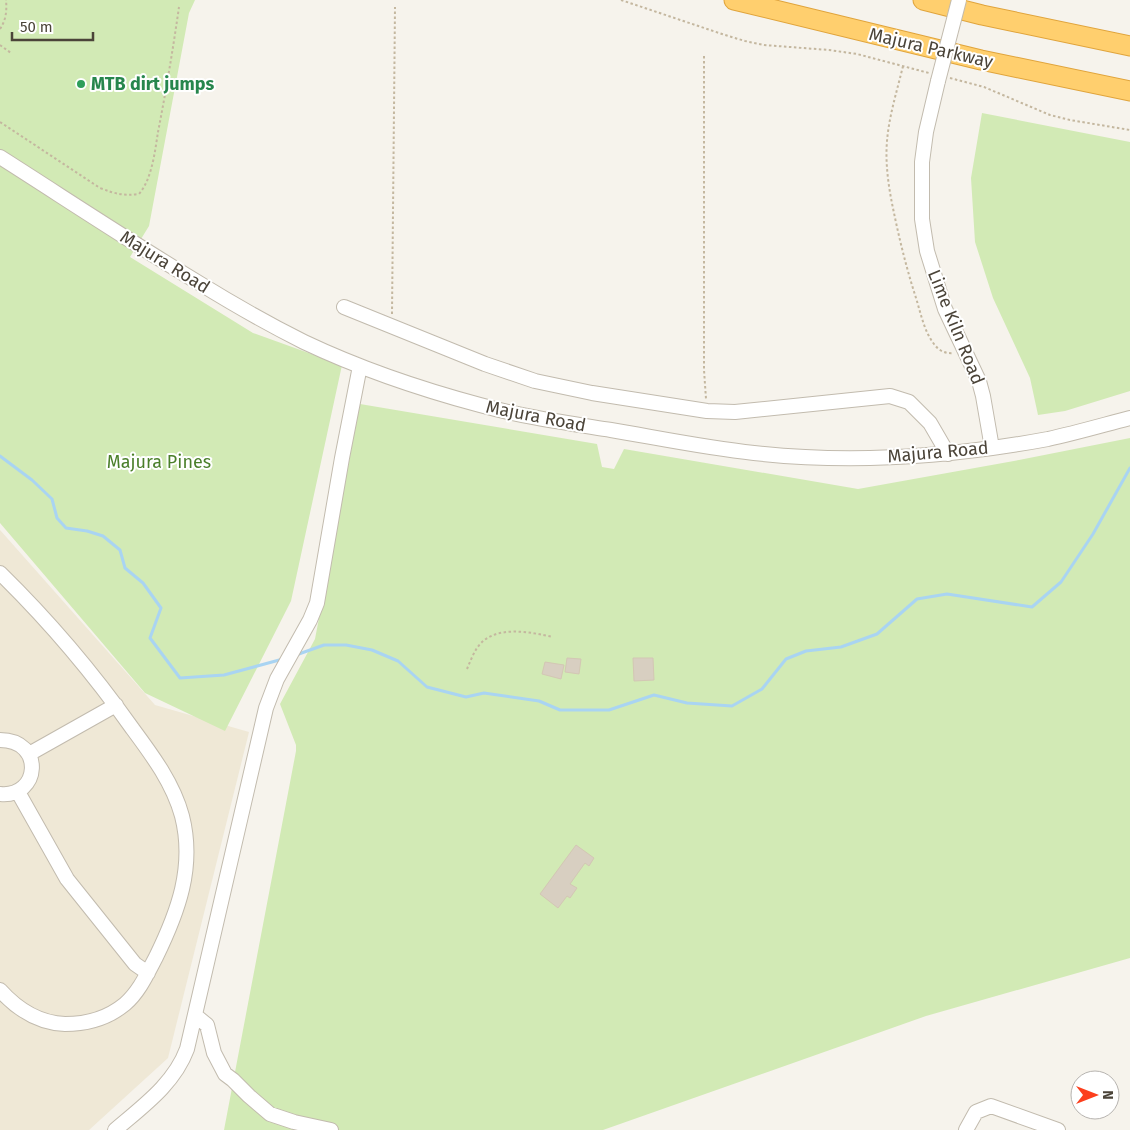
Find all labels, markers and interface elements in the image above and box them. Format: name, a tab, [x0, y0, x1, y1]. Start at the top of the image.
scale bar	[12, 10, 94, 42]
text: 50 m	[20, 18, 53, 36]
street label: Majura Parkway	[867, 23, 995, 73]
place label: MTB dirt jumps	[91, 73, 215, 95]
marker: MTB dirt jumps	[75, 78, 87, 90]
street label: Majura Road	[116, 226, 214, 298]
street label: Lime Kiln Road	[923, 266, 989, 388]
street label: Majura Road	[484, 396, 588, 436]
street label: Majura Road	[886, 437, 990, 467]
park label: Majura Pines	[107, 451, 211, 473]
north arrow	[1070, 1070, 1120, 1120]
text: N	[1099, 1090, 1116, 1100]

